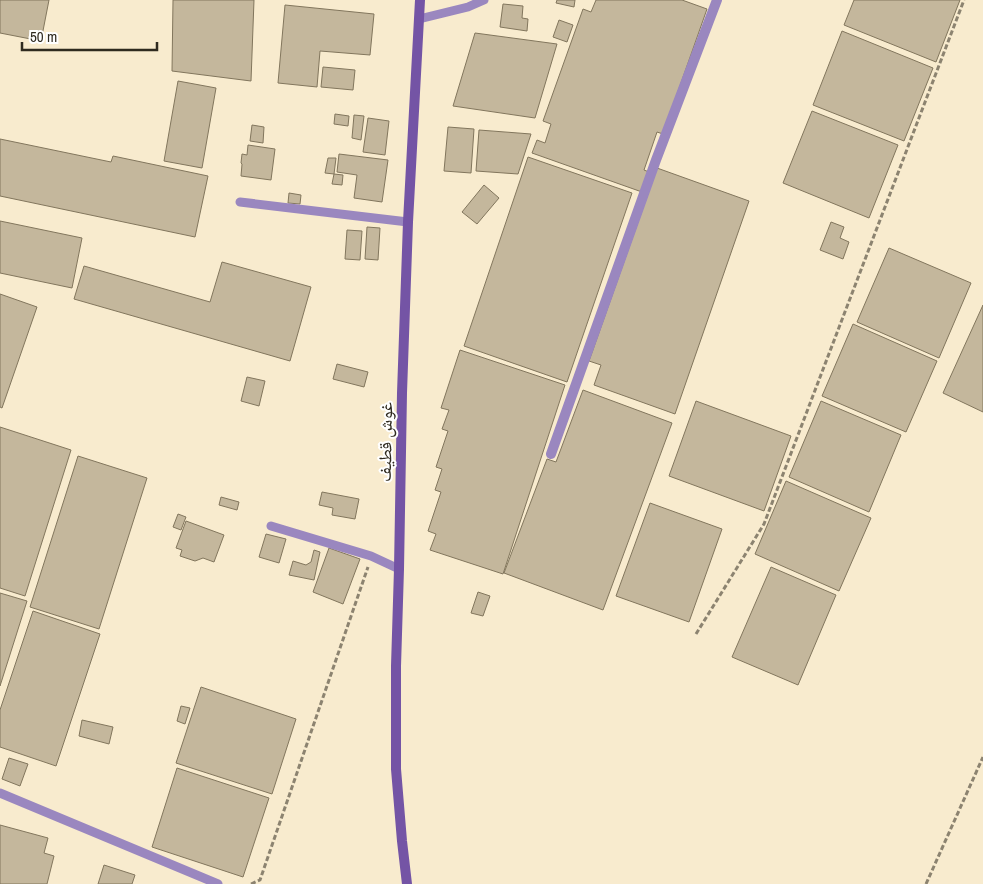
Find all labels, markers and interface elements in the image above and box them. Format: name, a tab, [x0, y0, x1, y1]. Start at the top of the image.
scale bar	[22, 20, 158, 52]
text: 50 m	[30, 26, 57, 47]
street label: غوش قطيف	[372, 402, 398, 482]

